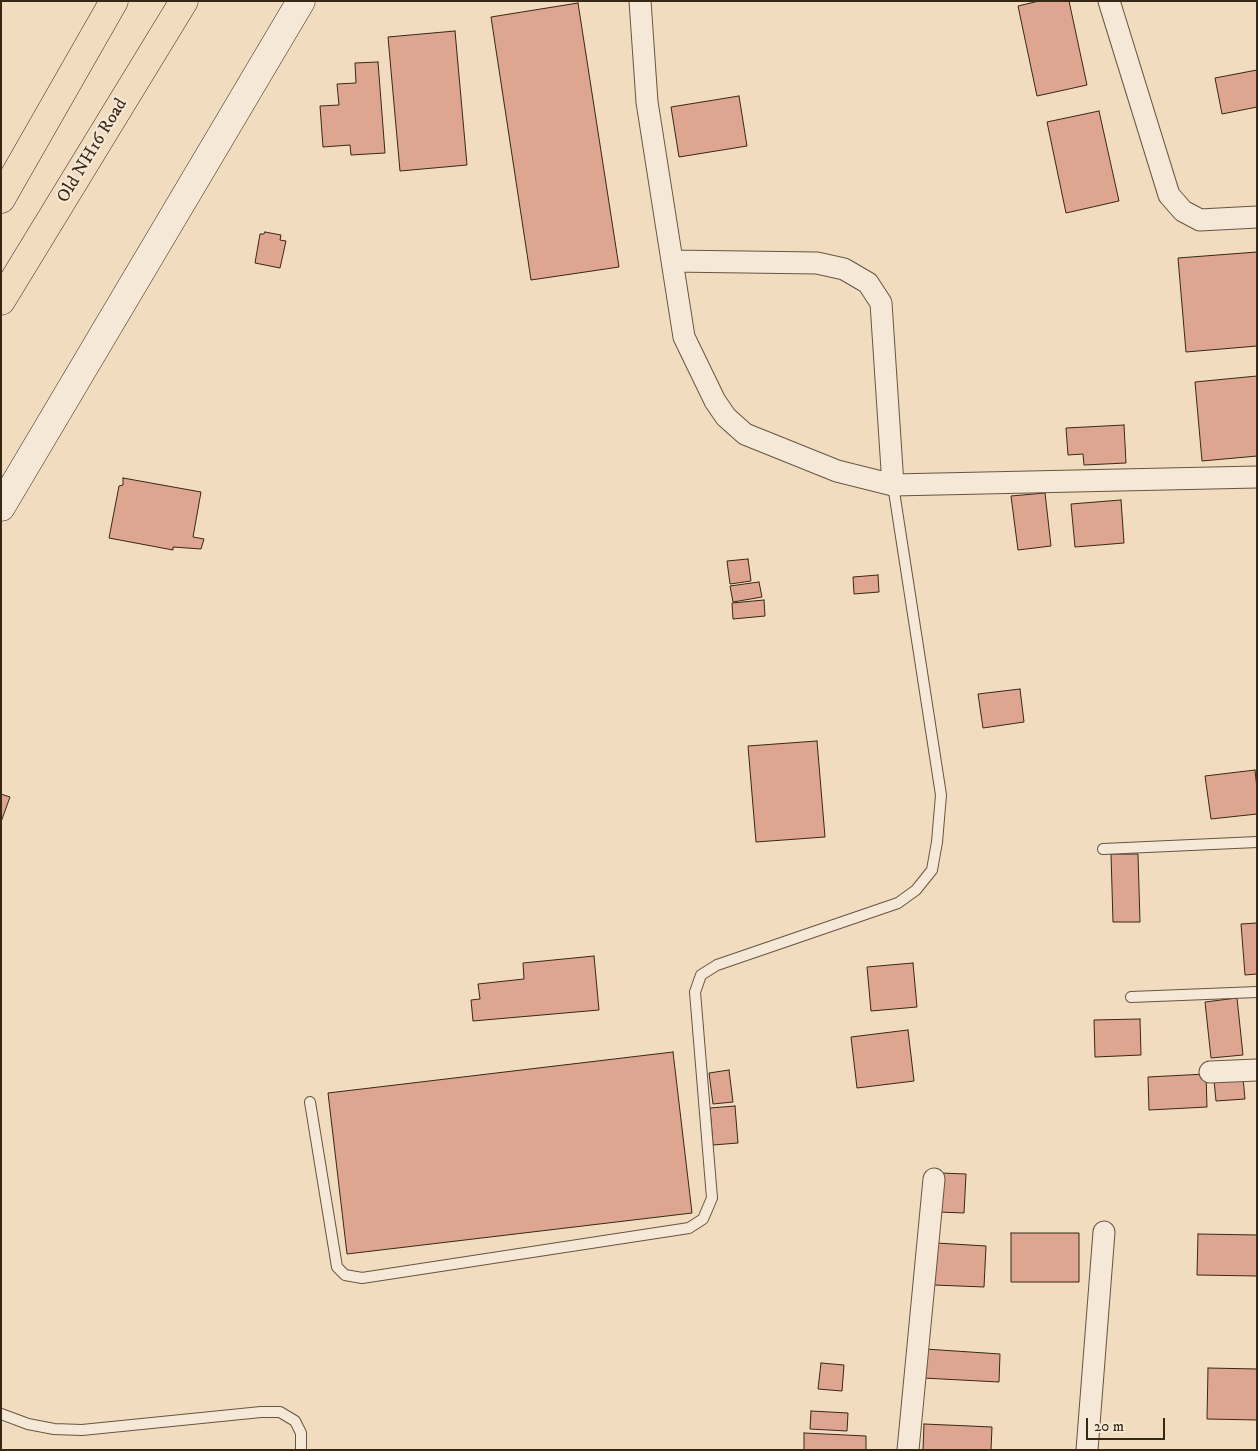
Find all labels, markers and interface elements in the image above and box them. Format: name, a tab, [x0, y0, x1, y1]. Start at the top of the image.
street label: Old NH16 Road	[53, 95, 133, 207]
scale bar	[1088, 1408, 1167, 1440]
text: 20 m	[1094, 1417, 1124, 1436]

